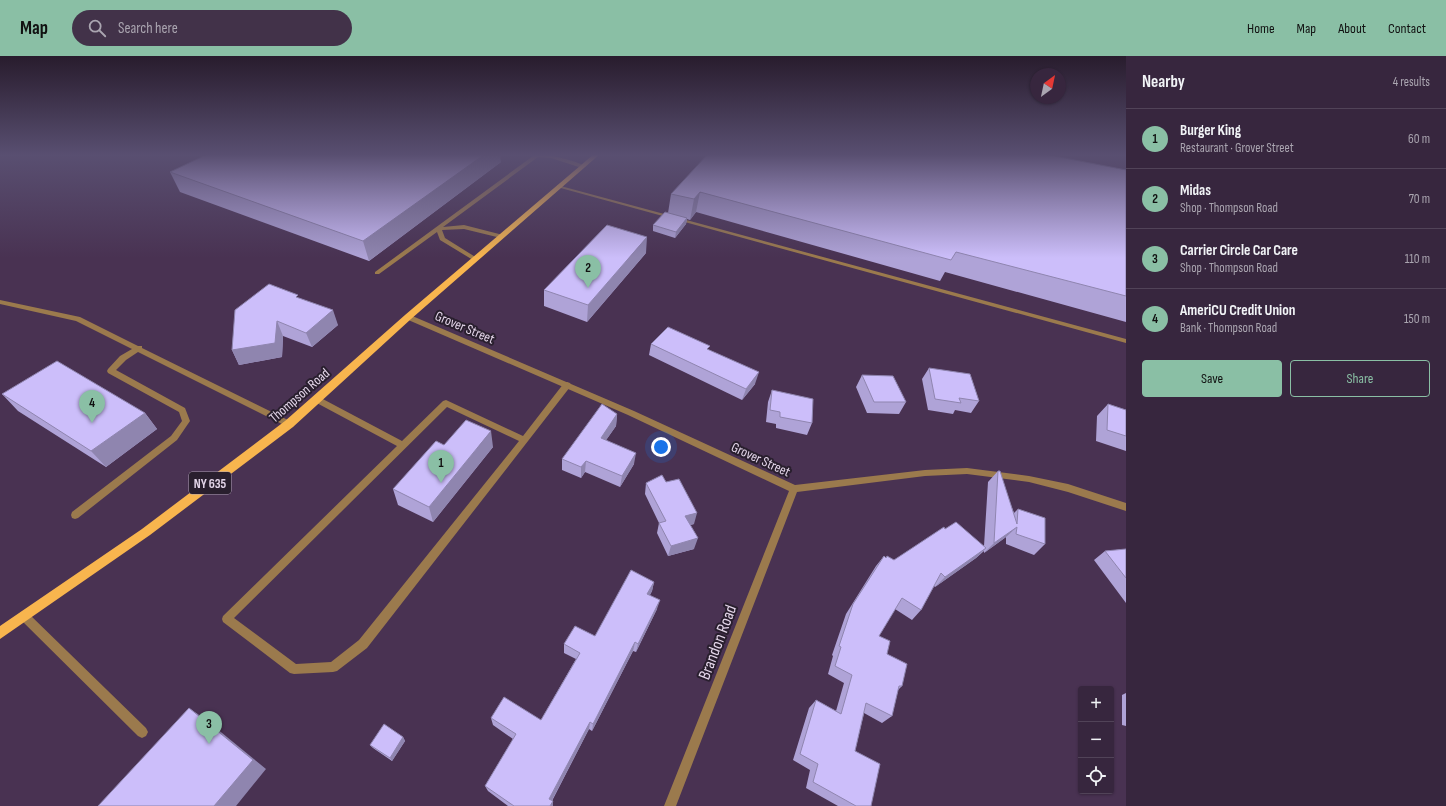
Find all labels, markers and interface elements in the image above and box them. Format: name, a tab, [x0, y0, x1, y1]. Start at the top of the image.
search box	[72, 10, 352, 46]
text: Map	[20, 17, 48, 40]
icon: search	[86, 17, 108, 39]
text: Search here	[118, 19, 178, 38]
text: Home	[1247, 20, 1275, 37]
text: Map	[1297, 20, 1316, 37]
text: About	[1338, 20, 1366, 37]
text: Contact	[1388, 20, 1426, 37]
north arrow	[1030, 68, 1066, 104]
text: Nearby	[1142, 72, 1185, 92]
text: 4 results	[1393, 74, 1430, 90]
text: Burger King	[1180, 121, 1241, 140]
text: 1	[1152, 131, 1158, 147]
text: 60 m	[1408, 131, 1430, 147]
text: Restaurant · Grover Street	[1180, 140, 1294, 156]
text: Midas	[1180, 181, 1211, 200]
text: 2	[1152, 191, 1158, 207]
text: 70 m	[1409, 191, 1430, 207]
text: Shop · Thompson Road	[1180, 200, 1278, 216]
text: Carrier Circle Car Care	[1180, 241, 1298, 260]
text: 3	[1152, 251, 1158, 267]
text: 110 m	[1405, 251, 1430, 267]
pin: 2	[575, 255, 601, 288]
text: Shop · Thompson Road	[1180, 260, 1278, 276]
text: AmeriCU Credit Union	[1180, 301, 1295, 320]
street label: Grover Street	[432, 307, 497, 348]
text: 4	[1152, 311, 1158, 327]
text: 150 m	[1404, 311, 1430, 327]
text: Bank · Thompson Road	[1180, 320, 1277, 336]
button: Save	[1142, 360, 1282, 397]
button: Share	[1290, 360, 1430, 397]
street label: Thompson Road	[266, 364, 333, 426]
pin: 4	[79, 390, 105, 423]
your location	[651, 437, 671, 457]
street label: Grover Street	[729, 438, 793, 481]
pin: 1	[428, 450, 454, 483]
road number: NY 635	[189, 472, 231, 494]
street label: Brandon Road	[695, 602, 741, 683]
map controls	[1078, 686, 1114, 794]
button: +	[1078, 686, 1114, 722]
pin: 3	[196, 711, 222, 744]
button: −	[1078, 722, 1114, 758]
button: locate	[1078, 758, 1114, 794]

